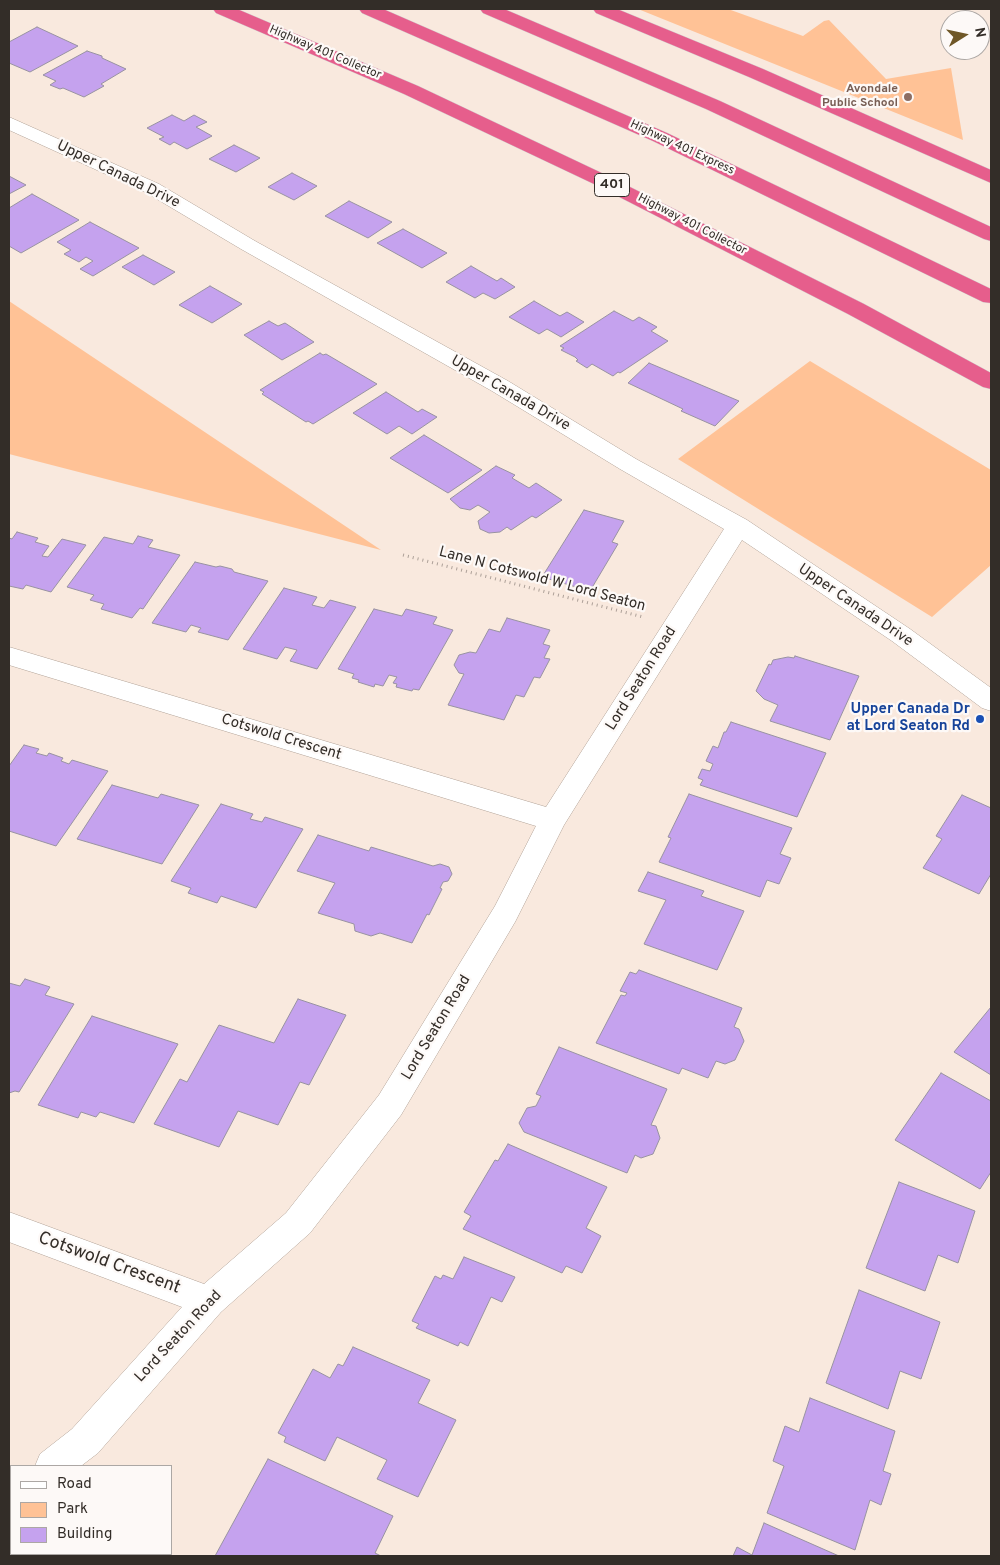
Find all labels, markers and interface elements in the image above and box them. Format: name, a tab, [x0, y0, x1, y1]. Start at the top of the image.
north arrow	[940, 10, 990, 60]
street label: Highway 401 Collector	[267, 23, 383, 83]
text: N	[970, 26, 989, 39]
place label: Avondale Public School	[822, 83, 898, 111]
marker: Avondale Public School	[902, 91, 914, 103]
street label: Highway 401 Express	[628, 118, 736, 178]
street label: Upper Canada Drive	[53, 137, 183, 213]
road number: 401	[594, 174, 630, 196]
street label: Highway 401 Collector	[635, 191, 749, 259]
street label: Upper Canada Drive	[447, 352, 573, 436]
street label: Lane N Cotswold W Lord Seaton	[437, 544, 647, 616]
street label: Upper Canada Drive	[794, 561, 916, 651]
street label: Lord Seaton Road	[603, 624, 681, 734]
place label: Upper Canada Dr at Lord Seaton Rd	[846, 701, 970, 736]
street label: Cotswold Crescent	[219, 711, 343, 765]
marker: Upper Canada Dr at Lord Seaton Rd	[974, 713, 986, 725]
street label: Lord Seaton Road	[399, 972, 475, 1084]
street label: Cotswold Crescent	[35, 1228, 183, 1300]
street label: Lord Seaton Road	[132, 1287, 226, 1387]
legend	[10, 1465, 172, 1555]
text: Road	[57, 1475, 92, 1494]
text: Park	[57, 1500, 88, 1519]
text: Building	[57, 1525, 112, 1544]

